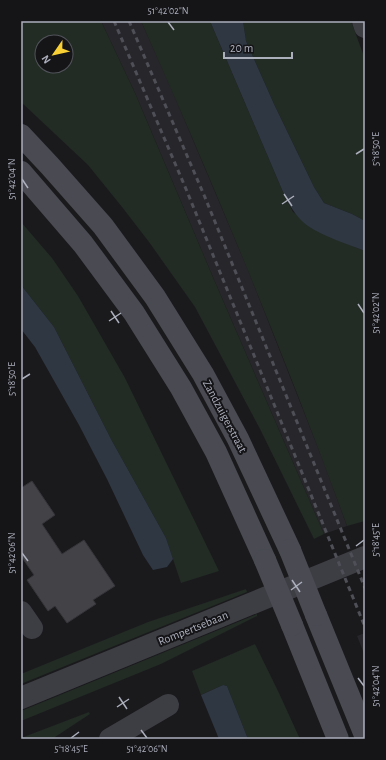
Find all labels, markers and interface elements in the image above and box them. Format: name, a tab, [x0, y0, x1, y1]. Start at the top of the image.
text: 51°42'02"N	[147, 6, 189, 16]
north arrow	[34, 34, 74, 74]
scale bar	[224, 34, 292, 60]
text: 20 m	[230, 42, 253, 54]
text: N	[39, 53, 53, 66]
text: 5°18'50"E	[371, 132, 381, 166]
text: 51°42'04"N	[7, 158, 17, 200]
text: 51°42'02"N	[371, 292, 381, 334]
text: 5°18'50"E	[7, 362, 17, 396]
street label: Zandzuigerstraat	[201, 378, 249, 454]
text: 5°18'45"E	[371, 523, 381, 557]
text: 51°42'06"N	[7, 532, 17, 574]
street label: Rompertsebaan	[156, 609, 230, 647]
text: 51°42'04"N	[371, 665, 381, 707]
text: 5°18'45"E	[54, 744, 88, 754]
text: 51°42'06"N	[126, 744, 168, 754]

